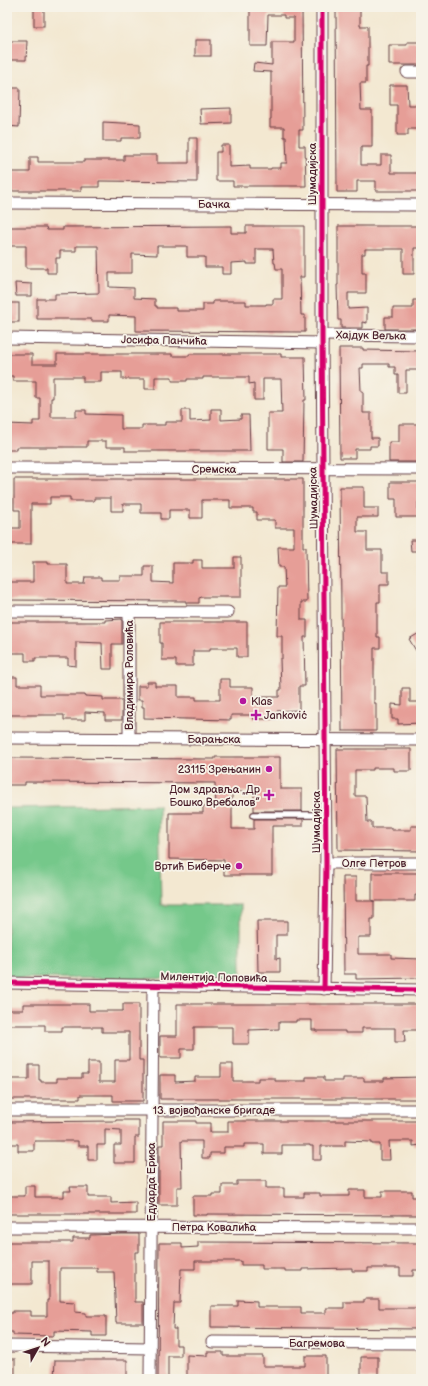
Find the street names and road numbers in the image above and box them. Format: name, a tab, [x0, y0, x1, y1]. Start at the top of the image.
street label: Шумадијска	[306, 142, 319, 205]
street label: Бачка	[198, 198, 230, 211]
street label: Хајдук Вељка	[336, 328, 407, 343]
street label: Јосифа Панчића	[121, 333, 208, 348]
street label: Сремска	[192, 463, 237, 476]
street label: Шумадијска	[306, 466, 321, 529]
street label: Владимира Роловића	[123, 619, 136, 730]
street label: Барањска	[187, 733, 241, 746]
street label: Шумадијска	[310, 790, 323, 853]
street label: Олге Петров	[342, 857, 407, 870]
street label: Милентија Поповића	[160, 970, 268, 985]
street label: 13. војвођанске бригаде	[153, 1104, 275, 1117]
street label: Едуарда Ериоа	[145, 1142, 158, 1222]
street label: Петра Ковалића	[172, 1221, 257, 1234]
street label: Багремова	[289, 1337, 345, 1350]

